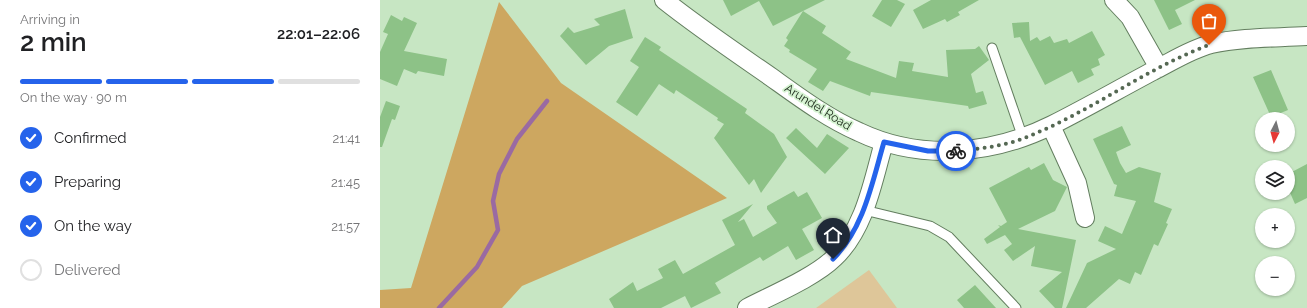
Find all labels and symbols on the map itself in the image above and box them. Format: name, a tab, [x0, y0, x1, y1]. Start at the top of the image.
pin	[1192, 4, 1226, 45]
street label: Arundel Road	[782, 81, 854, 133]
north arrow	[1255, 112, 1295, 152]
courier	[936, 131, 976, 171]
pin	[816, 218, 850, 259]

